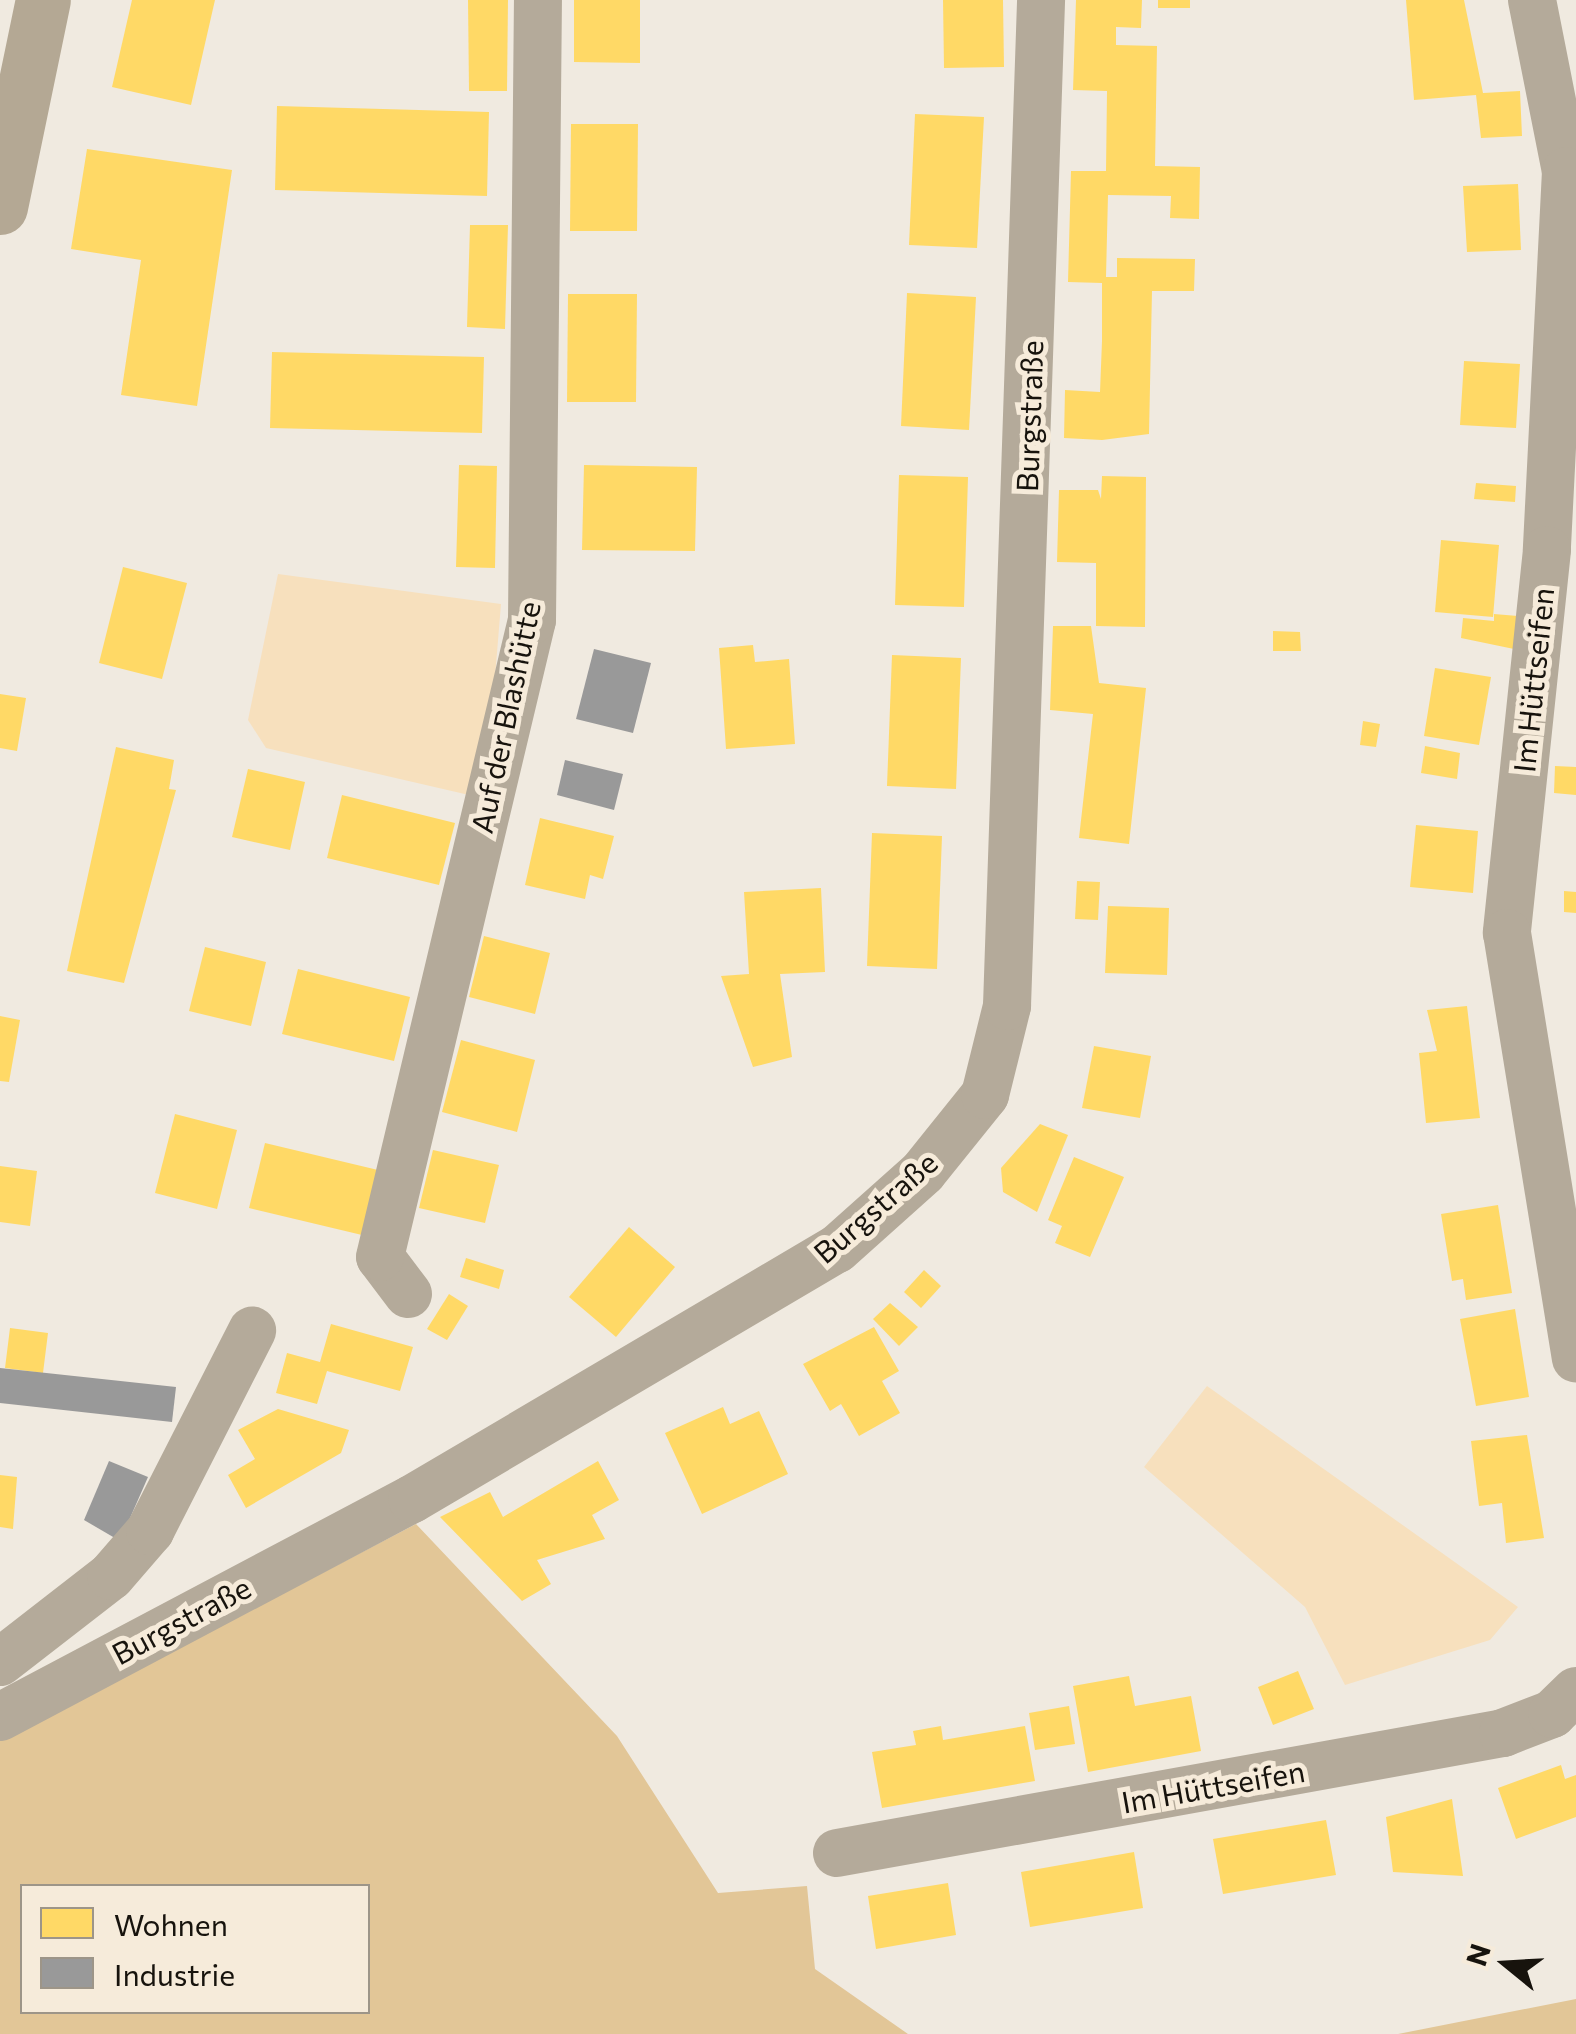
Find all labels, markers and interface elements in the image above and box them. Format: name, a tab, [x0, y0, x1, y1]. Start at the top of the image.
street label: Burgstraße	[1008, 340, 1050, 492]
street label: Im Hüttseifen	[1505, 586, 1561, 774]
street label: Auf der Blashütte	[463, 598, 547, 836]
street label: Burgstraße	[806, 1144, 944, 1270]
street label: Burgstraße	[106, 1569, 256, 1671]
street label: Im Hüttseifen	[1119, 1752, 1307, 1820]
legend	[20, 1884, 370, 2014]
text: Wohnen	[114, 1905, 228, 1942]
north arrow	[1456, 1914, 1556, 2014]
text: N	[1458, 1939, 1497, 1970]
text: Industrie	[114, 1955, 235, 1992]

